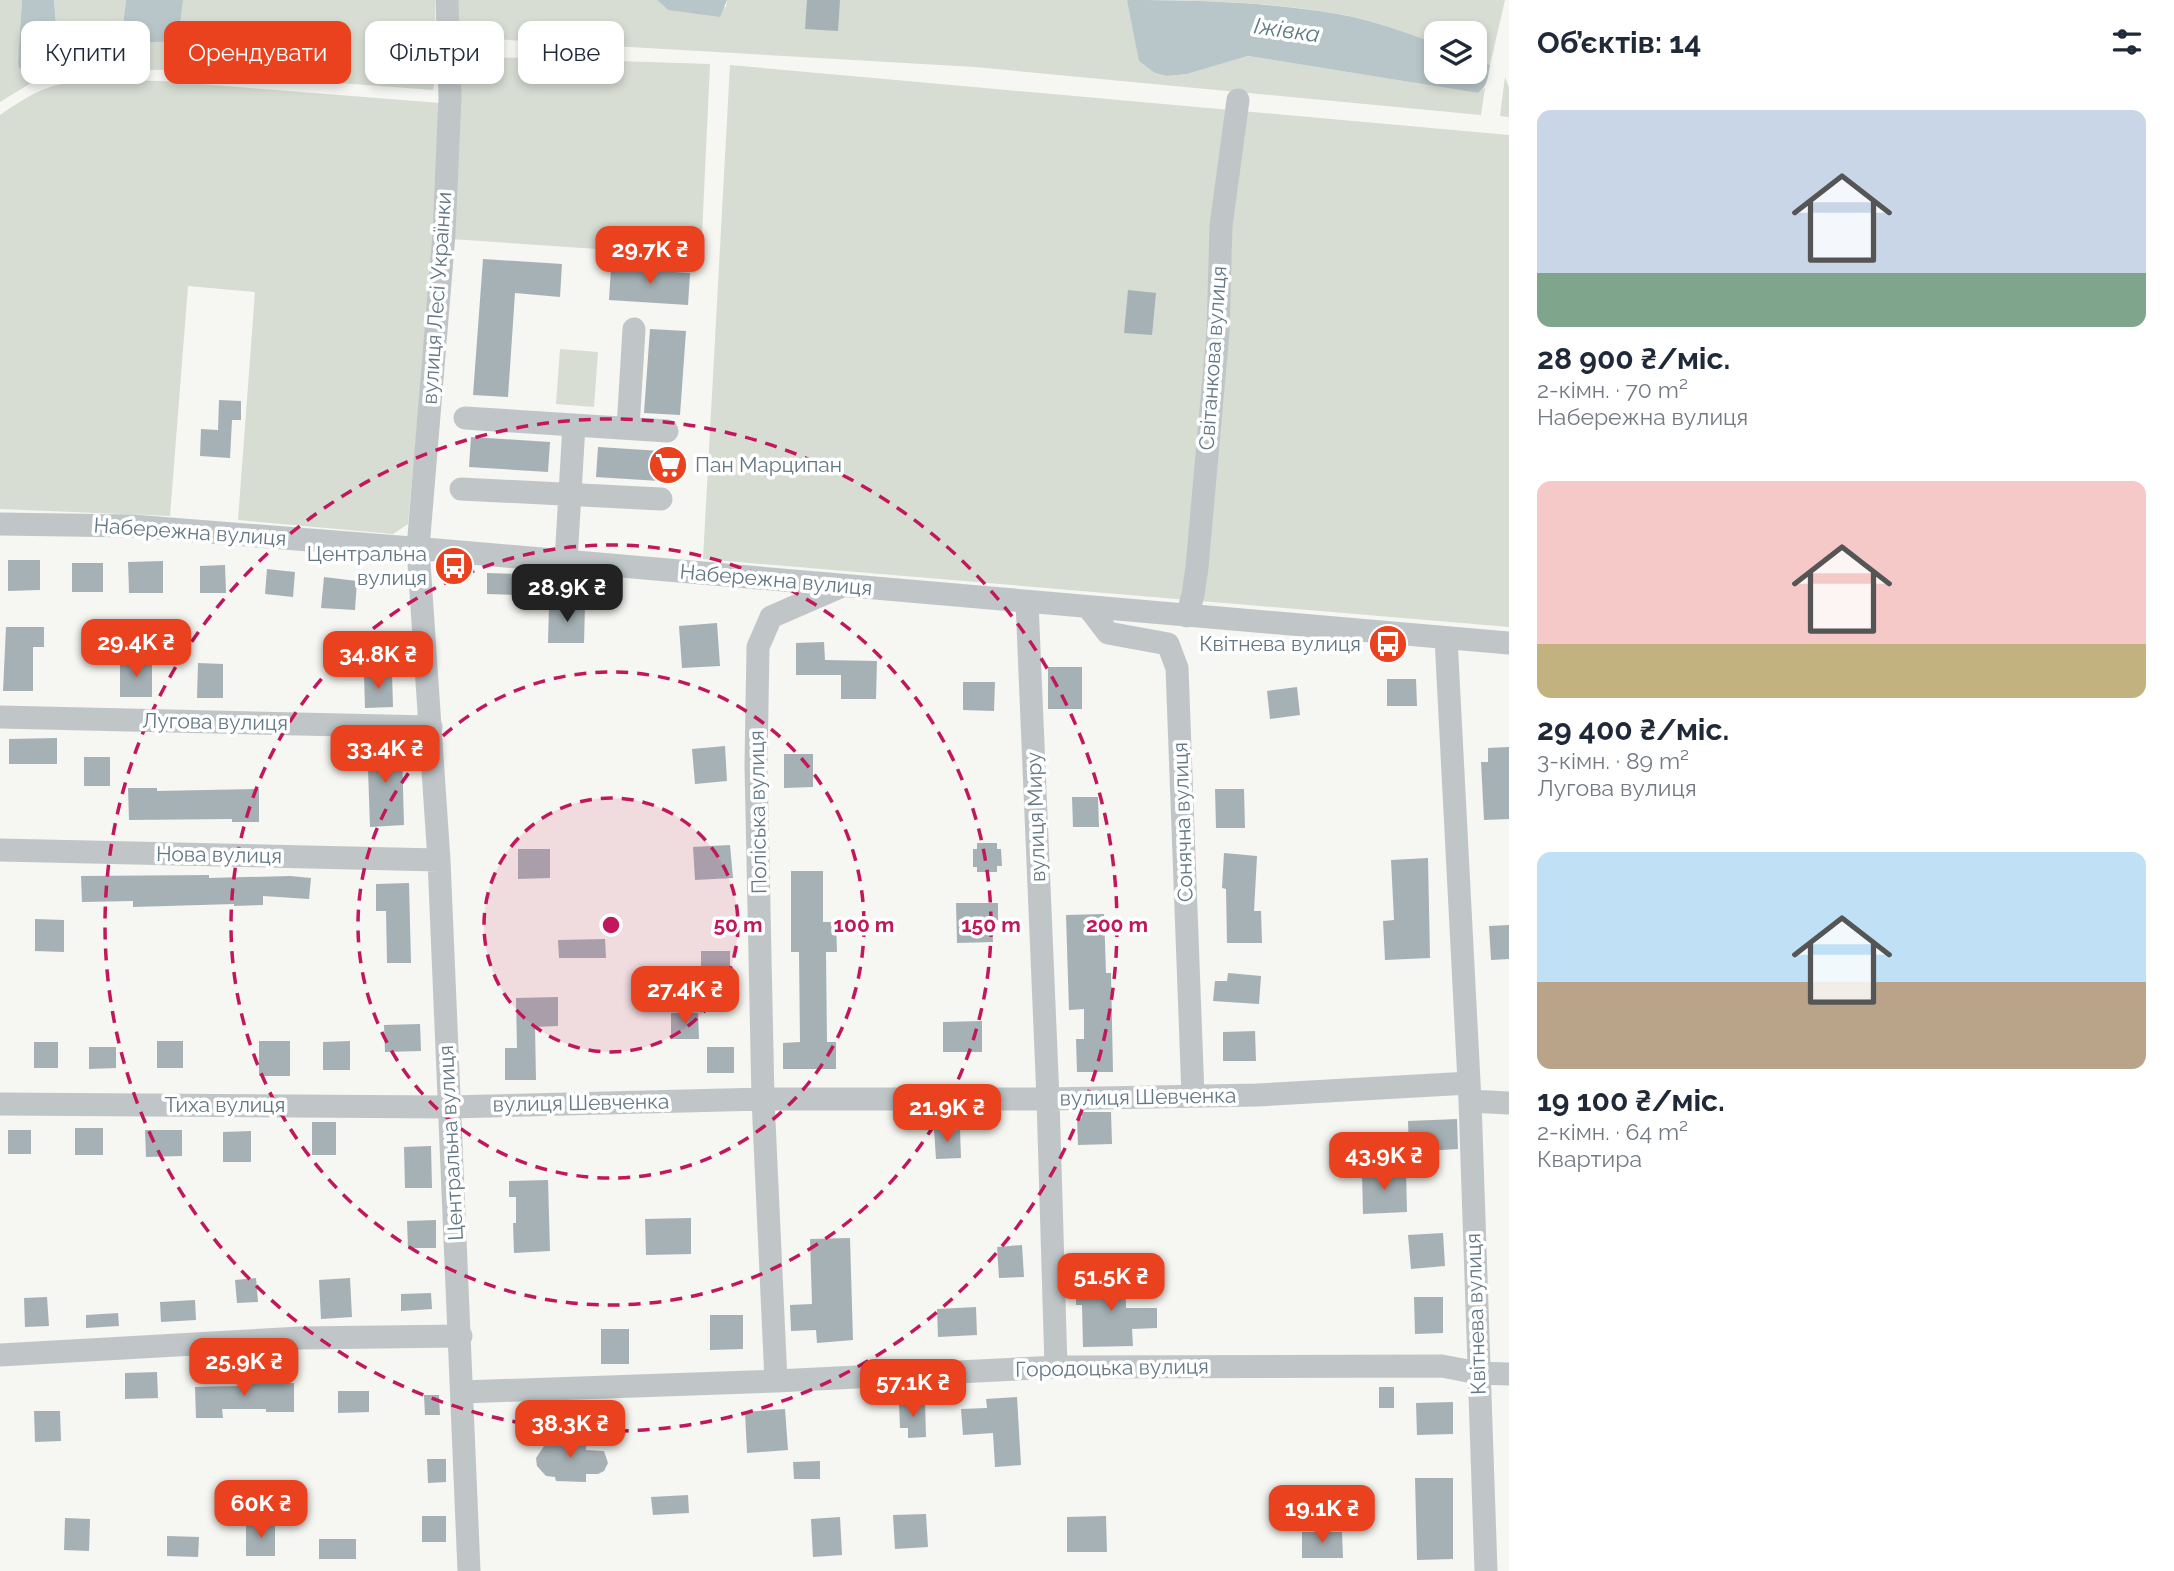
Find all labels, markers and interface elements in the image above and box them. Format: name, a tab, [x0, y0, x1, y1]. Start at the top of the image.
water label: Іжівка	[1252, 12, 1322, 48]
chip: Купити	[21, 21, 150, 84]
chip: Орендувати	[164, 21, 351, 84]
chip: Фільтри	[365, 21, 504, 84]
chip: Нове	[518, 21, 624, 84]
map controls	[1424, 21, 1487, 84]
button: layers	[1424, 21, 1487, 84]
icon: filters	[2108, 23, 2146, 61]
text: Об’єктів: 14	[1537, 25, 1701, 60]
icon: home	[1779, 155, 1905, 281]
street label: вулиця Лесі Українки	[417, 191, 456, 405]
pin: 29.7K ₴	[585, 226, 715, 286]
text: 29.7K ₴	[611, 235, 689, 262]
street label: Світанкова вулиця	[1194, 265, 1231, 451]
text: 28 900 ₴/міс.	[1537, 341, 1730, 376]
text: 2-кімн. · 70 m²	[1537, 376, 1688, 403]
text: Набережна вулиця	[1537, 403, 1748, 430]
supermarket icon: Пан Марципан	[647, 444, 689, 486]
place label: Пан Марципан	[695, 452, 842, 477]
street label: Набережна вулиця	[93, 512, 287, 551]
icon: home	[1779, 526, 1905, 652]
place label: Центральна вулиця	[307, 541, 427, 590]
bus stop icon: Центральна вулиця	[433, 545, 475, 587]
street label: Набережна вулиця	[679, 559, 873, 600]
pin: 28.9K ₴	[502, 564, 632, 624]
text: 28.9K ₴	[528, 573, 606, 600]
pin: 29.4K ₴	[71, 620, 201, 679]
bus stop icon: Квітнева вулиця	[1367, 623, 1409, 665]
text: 29.4K ₴	[97, 628, 175, 655]
place label: Квітнева вулиця	[1199, 631, 1361, 656]
pin: 34.8K ₴	[313, 632, 443, 691]
text: 34.8K ₴	[339, 640, 417, 667]
street label: Лугова вулиця	[142, 708, 288, 735]
text: 29 400 ₴/міс.	[1537, 712, 1729, 747]
pin: 33.4K ₴	[320, 726, 450, 785]
street label: Поліська вулиця	[744, 730, 771, 894]
text: 33.4K ₴	[347, 734, 423, 761]
street label: Сонячна вулиця	[1167, 742, 1198, 902]
text: 3-кімн. · 89 m²	[1537, 747, 1689, 774]
street label: вулиця Миру	[1021, 751, 1050, 883]
text: Лугова вулиця	[1537, 774, 1697, 801]
street label: Нова вулиця	[156, 841, 282, 868]
icon: home	[1779, 897, 1905, 1023]
text: 50 m	[713, 912, 763, 937]
text: 100 m	[834, 912, 894, 937]
text: 150 m	[961, 912, 1021, 937]
text: 200 m	[1086, 912, 1148, 937]
centre of rings	[599, 913, 623, 937]
pin: 27.4K ₴	[620, 967, 750, 1026]
text: 27.4K ₴	[647, 975, 723, 1002]
street label: Центральна вулиця	[433, 1045, 468, 1241]
street label: вулиця Шевченка	[1059, 1082, 1237, 1111]
text: 19 100 ₴/міс.	[1537, 1083, 1725, 1118]
pin: 21.9K ₴	[882, 1084, 1012, 1144]
street label: вулиця Шевченка	[492, 1088, 670, 1117]
street label: Тиха вулиця	[165, 1092, 285, 1117]
text: 21.9K ₴	[909, 1093, 985, 1120]
text: 2-кімн. · 64 m²	[1537, 1118, 1688, 1145]
pin: 43.9K ₴	[1319, 1132, 1449, 1192]
text: 43.9K ₴	[1345, 1141, 1423, 1168]
text: Квартира	[1537, 1145, 1642, 1172]
street label: Квітнева вулиця	[1460, 1233, 1491, 1395]
pin: 51.5K ₴	[1046, 1254, 1176, 1313]
text: 51.5K ₴	[1074, 1262, 1148, 1289]
pin: 25.9K ₴	[179, 1338, 309, 1398]
text: 25.9K ₴	[205, 1347, 283, 1374]
street label: Городоцька вулиця	[1015, 1353, 1209, 1382]
pin: 57.1K ₴	[848, 1360, 978, 1419]
text: 57.1K ₴	[876, 1368, 950, 1395]
pin: 38.3K ₴	[505, 1400, 635, 1460]
text: 38.3K ₴	[531, 1409, 609, 1436]
pin: 60K ₴	[212, 1480, 310, 1540]
pin: 19.1K ₴	[1257, 1486, 1387, 1545]
text: 60K ₴	[231, 1489, 292, 1516]
text: 19.1K ₴	[1285, 1494, 1359, 1521]

